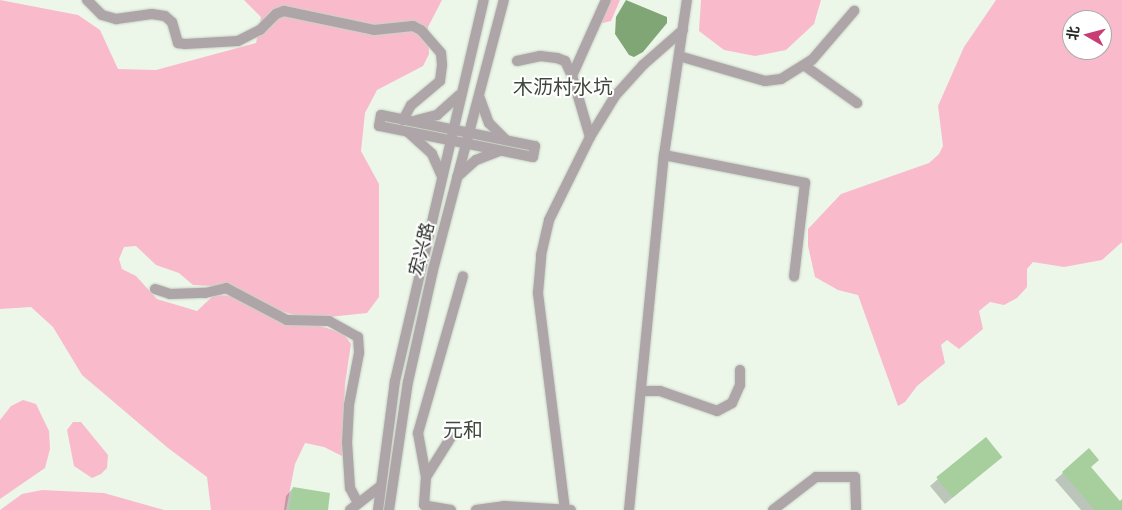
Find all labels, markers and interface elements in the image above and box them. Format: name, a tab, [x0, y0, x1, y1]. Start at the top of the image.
north arrow	[1062, 10, 1112, 60]
text: 北	[1063, 25, 1083, 41]
district label: 木沥村水坑	[513, 75, 613, 99]
street label: 宏兴路	[405, 220, 439, 278]
district label: 元和	[443, 418, 483, 442]

